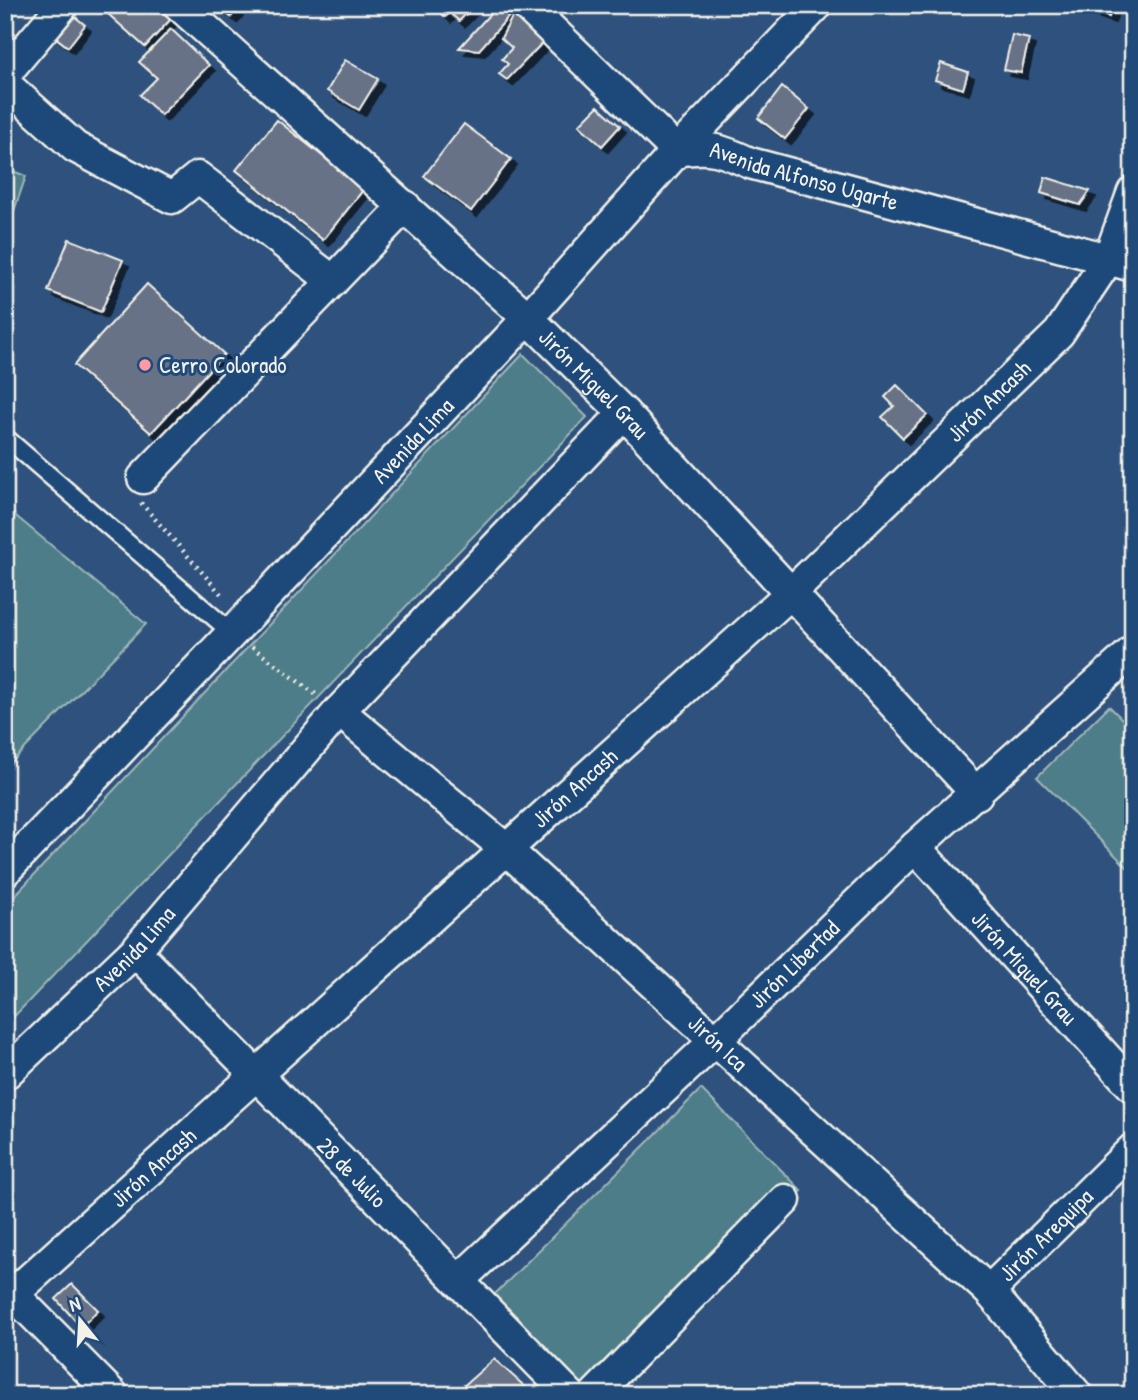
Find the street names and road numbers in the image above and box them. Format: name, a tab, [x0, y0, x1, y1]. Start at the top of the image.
street label: Avenida Alfonso Ugarte	[707, 133, 902, 217]
street label: Jirón Miguel Grau	[532, 321, 656, 446]
street label: Jirón Ancash	[940, 352, 1038, 449]
street label: Avenida Lima	[365, 391, 460, 490]
street label: Jirón Ancash	[525, 740, 624, 834]
street label: Avenida Lima	[86, 899, 182, 998]
street label: Jirón Miguel Grau	[965, 903, 1085, 1031]
street label: Jirón Libertad	[742, 913, 846, 1015]
street label: Jirón Ica	[682, 1007, 755, 1078]
street label: Jirón Ancash	[103, 1120, 203, 1214]
street label: 28 de Julio	[311, 1130, 394, 1214]
street label: Jirón Arequipa	[992, 1181, 1099, 1288]

